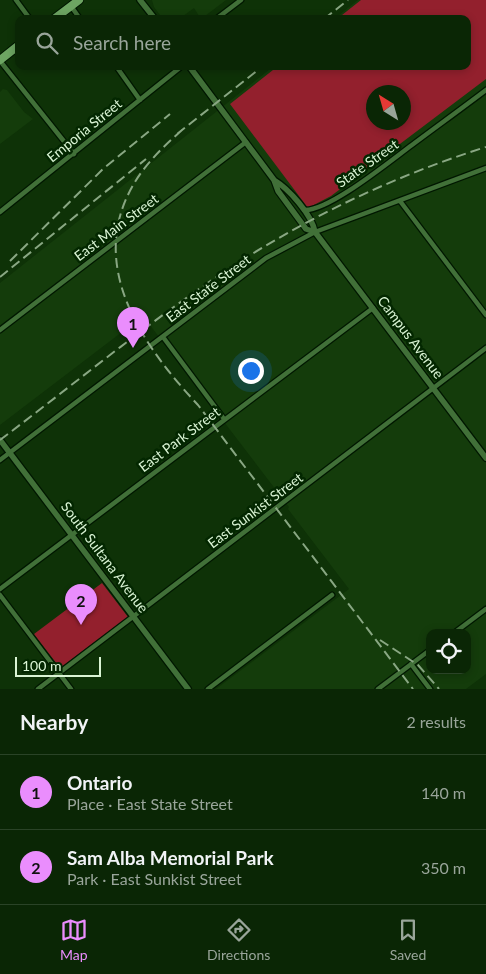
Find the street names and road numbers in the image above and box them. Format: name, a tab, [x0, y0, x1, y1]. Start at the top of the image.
street label: Emporia Street	[43, 95, 125, 165]
street label: State Street	[333, 135, 401, 191]
street label: East Main Street	[71, 190, 161, 264]
street label: East State Street	[162, 251, 254, 325]
street label: Campus Avenue	[374, 292, 448, 382]
street label: East Park Street	[135, 403, 223, 475]
street label: East Sunkist Street	[204, 469, 306, 551]
street label: South Sultana Avenue	[58, 498, 152, 616]

